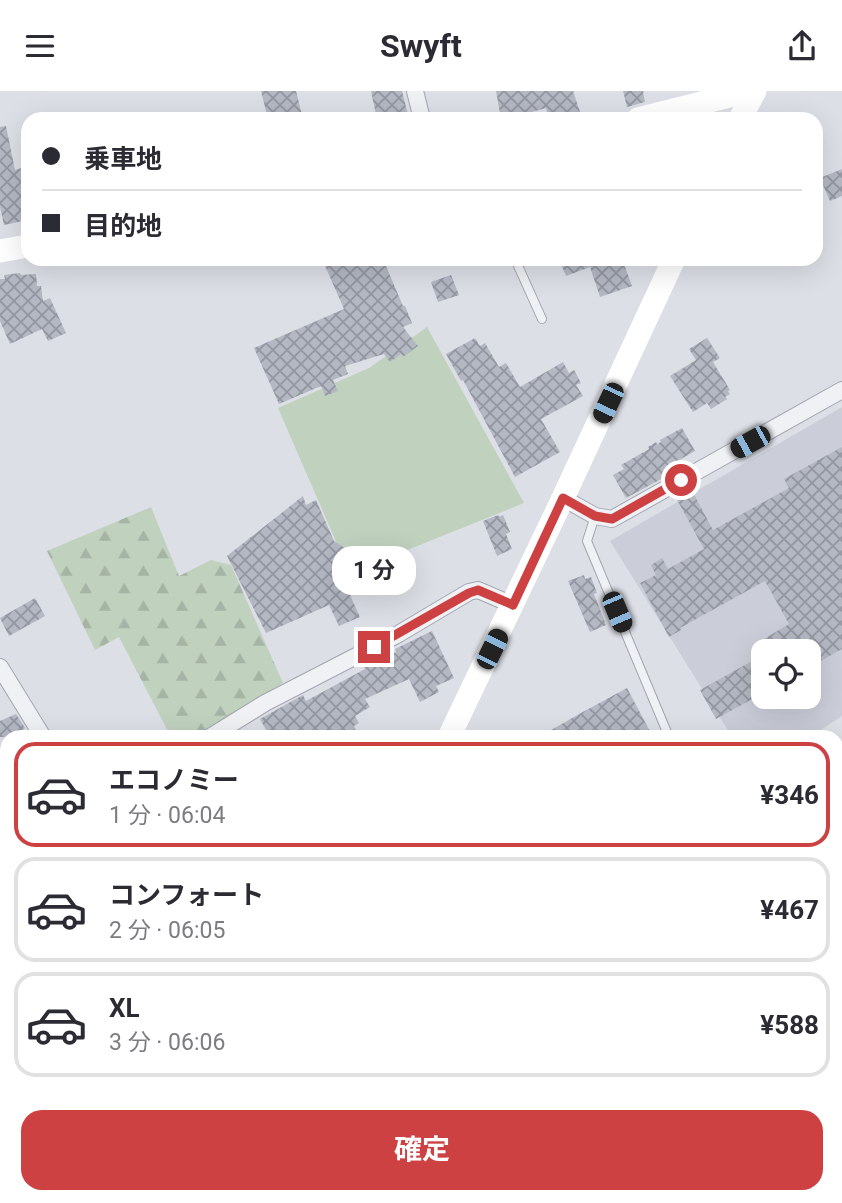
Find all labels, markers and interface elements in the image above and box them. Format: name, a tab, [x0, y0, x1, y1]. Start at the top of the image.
icon: menu	[21, 27, 59, 65]
text: Swyft	[380, 27, 462, 65]
icon: share	[783, 27, 821, 65]
text: 乗車地	[84, 144, 162, 174]
text: 目的地	[84, 211, 162, 241]
car	[590, 380, 627, 426]
car	[727, 423, 774, 461]
route start	[665, 464, 697, 496]
callout: 1 分	[332, 545, 416, 595]
text: 1 分	[353, 557, 395, 584]
car	[600, 589, 635, 635]
car	[474, 626, 511, 672]
route end	[358, 631, 390, 663]
map controls	[751, 639, 821, 709]
button: locate	[751, 639, 821, 709]
icon: car	[25, 763, 88, 826]
text: エコノミー	[109, 765, 239, 795]
text: ¥346	[760, 780, 819, 810]
text: 1 分 · 06:04	[109, 802, 225, 829]
icon: car	[25, 878, 88, 941]
text: コンフォート	[109, 880, 264, 910]
text: ¥467	[760, 895, 819, 925]
text: 2 分 · 06:05	[109, 917, 225, 944]
icon: car	[25, 993, 88, 1056]
text: XL	[109, 993, 140, 1023]
text: ¥588	[760, 1010, 819, 1040]
text: 3 分 · 06:06	[109, 1029, 225, 1056]
button: 確定	[21, 1110, 823, 1190]

